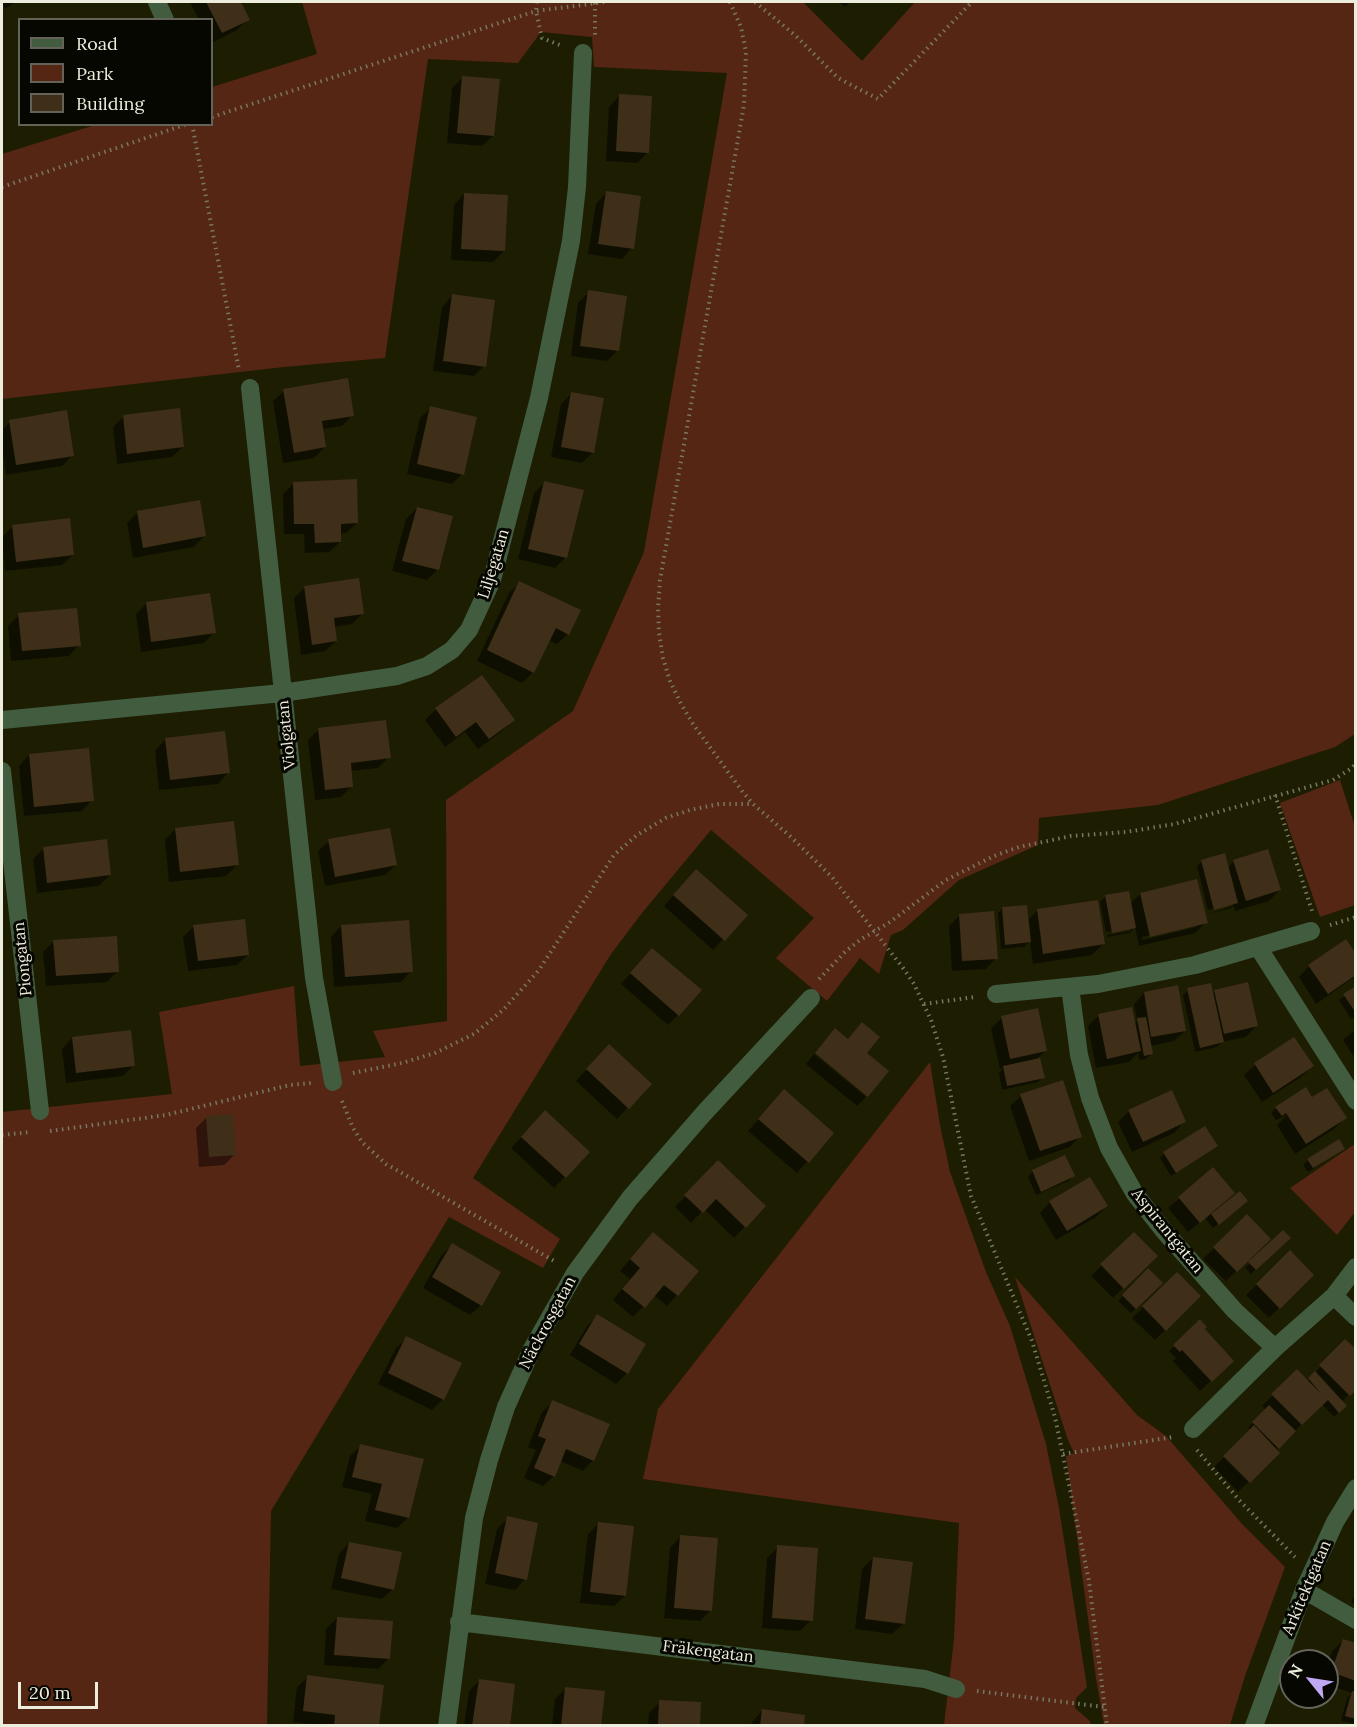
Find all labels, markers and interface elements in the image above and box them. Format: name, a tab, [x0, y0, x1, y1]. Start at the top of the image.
legend	[18, 18, 213, 126]
text: Road	[76, 32, 118, 55]
text: Park	[76, 62, 113, 85]
text: Building	[76, 92, 144, 115]
street label: Liljegatan	[474, 527, 514, 601]
street label: Violgatan	[274, 699, 300, 771]
street label: Piongatan	[10, 921, 36, 997]
street label: Aspirantgatan	[1127, 1185, 1207, 1277]
street label: Näckrosgatan	[516, 1273, 580, 1373]
street label: Arkitektgatan	[1278, 1538, 1336, 1638]
street label: Fräkengatan	[661, 1637, 755, 1667]
north arrow	[1279, 1649, 1339, 1709]
text: N	[1283, 1661, 1307, 1681]
scale bar	[21, 1670, 100, 1708]
text: 20 m	[29, 1681, 71, 1704]

